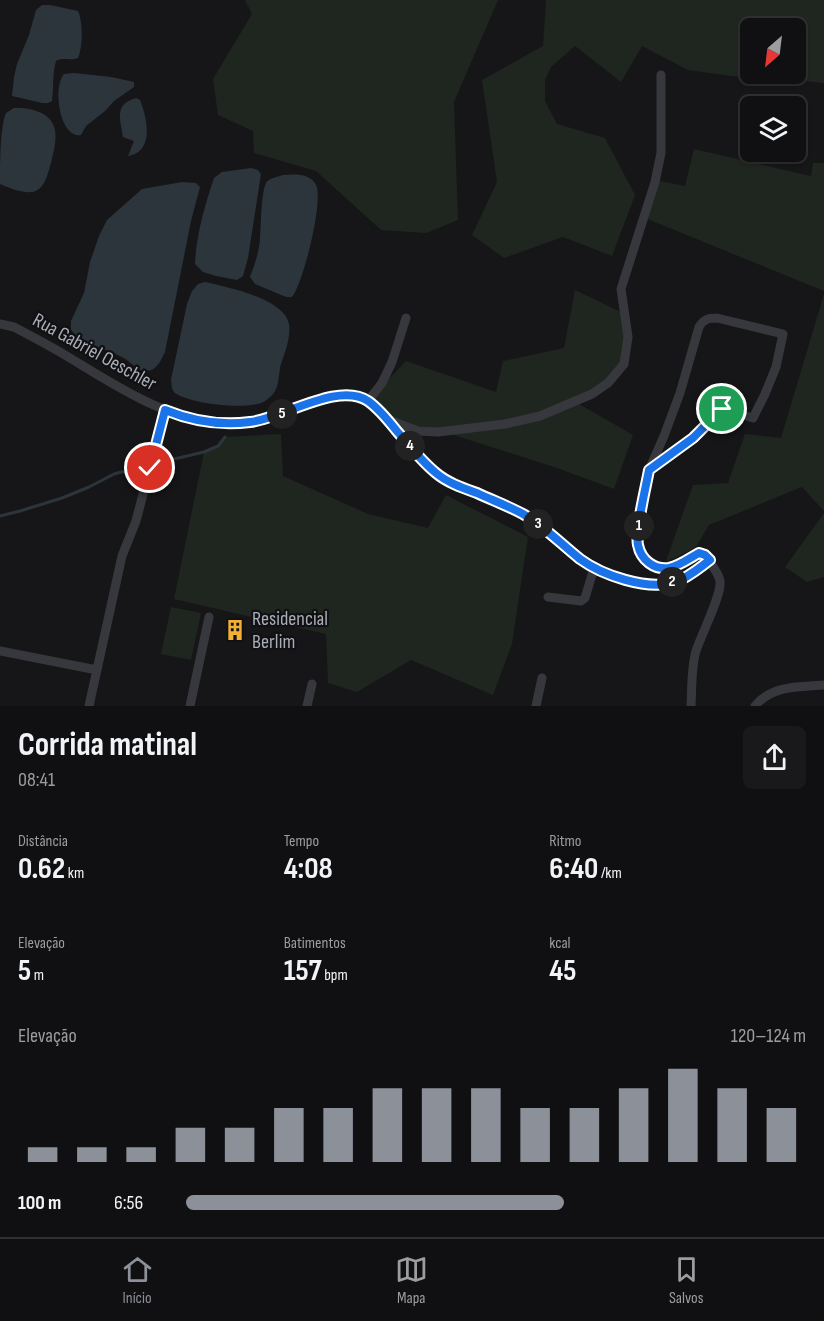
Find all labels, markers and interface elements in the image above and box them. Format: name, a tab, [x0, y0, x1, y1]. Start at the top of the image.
north arrow	[740, 18, 806, 84]
map controls	[740, 18, 806, 162]
button: layers	[740, 96, 806, 162]
street label: Rua Gabriel Oeschler	[28, 308, 161, 396]
pin	[696, 383, 747, 434]
icon: arrive	[705, 392, 738, 425]
pin: 5	[267, 399, 297, 429]
text: 5	[278, 404, 286, 423]
pin: 4	[395, 431, 425, 461]
text: 4	[406, 436, 414, 455]
pin	[124, 442, 175, 493]
icon: check	[133, 451, 166, 484]
pin: 3	[523, 509, 553, 539]
pin: 1	[624, 511, 654, 541]
text: 3	[534, 514, 542, 533]
text: 1	[636, 516, 642, 535]
pin: 2	[657, 567, 687, 597]
text: 2	[668, 572, 676, 591]
place label: Residencial Berlim	[252, 607, 328, 654]
building icon: Residencial Berlim	[223, 618, 247, 642]
text: Corrida matinal	[18, 725, 197, 765]
button: share	[743, 726, 806, 789]
text: 08:41	[18, 768, 55, 792]
text: Distância	[18, 832, 68, 851]
text: Tempo	[284, 832, 319, 851]
text: Ritmo	[549, 832, 582, 851]
text: 0.62	[18, 851, 65, 887]
text: 4:08	[284, 851, 333, 887]
text: 6:40	[549, 851, 598, 887]
text: km	[65, 864, 84, 883]
text: /km	[598, 864, 622, 883]
text: Elevação	[18, 934, 65, 953]
text: Batimentos	[284, 934, 346, 953]
text: kcal	[549, 934, 571, 953]
text: 5	[18, 953, 31, 989]
text: 157	[284, 953, 322, 989]
text: 45	[549, 953, 577, 989]
text: m	[31, 966, 44, 985]
text: bpm	[322, 966, 348, 985]
text: Elevação	[18, 1024, 77, 1048]
text: 120–124 m	[731, 1024, 806, 1048]
text: 100 m	[18, 1191, 61, 1215]
text: 6:56	[114, 1191, 143, 1215]
tab: Início	[121, 1253, 154, 1308]
tab: Mapa	[395, 1253, 428, 1308]
tab: Salvos	[669, 1253, 703, 1308]

